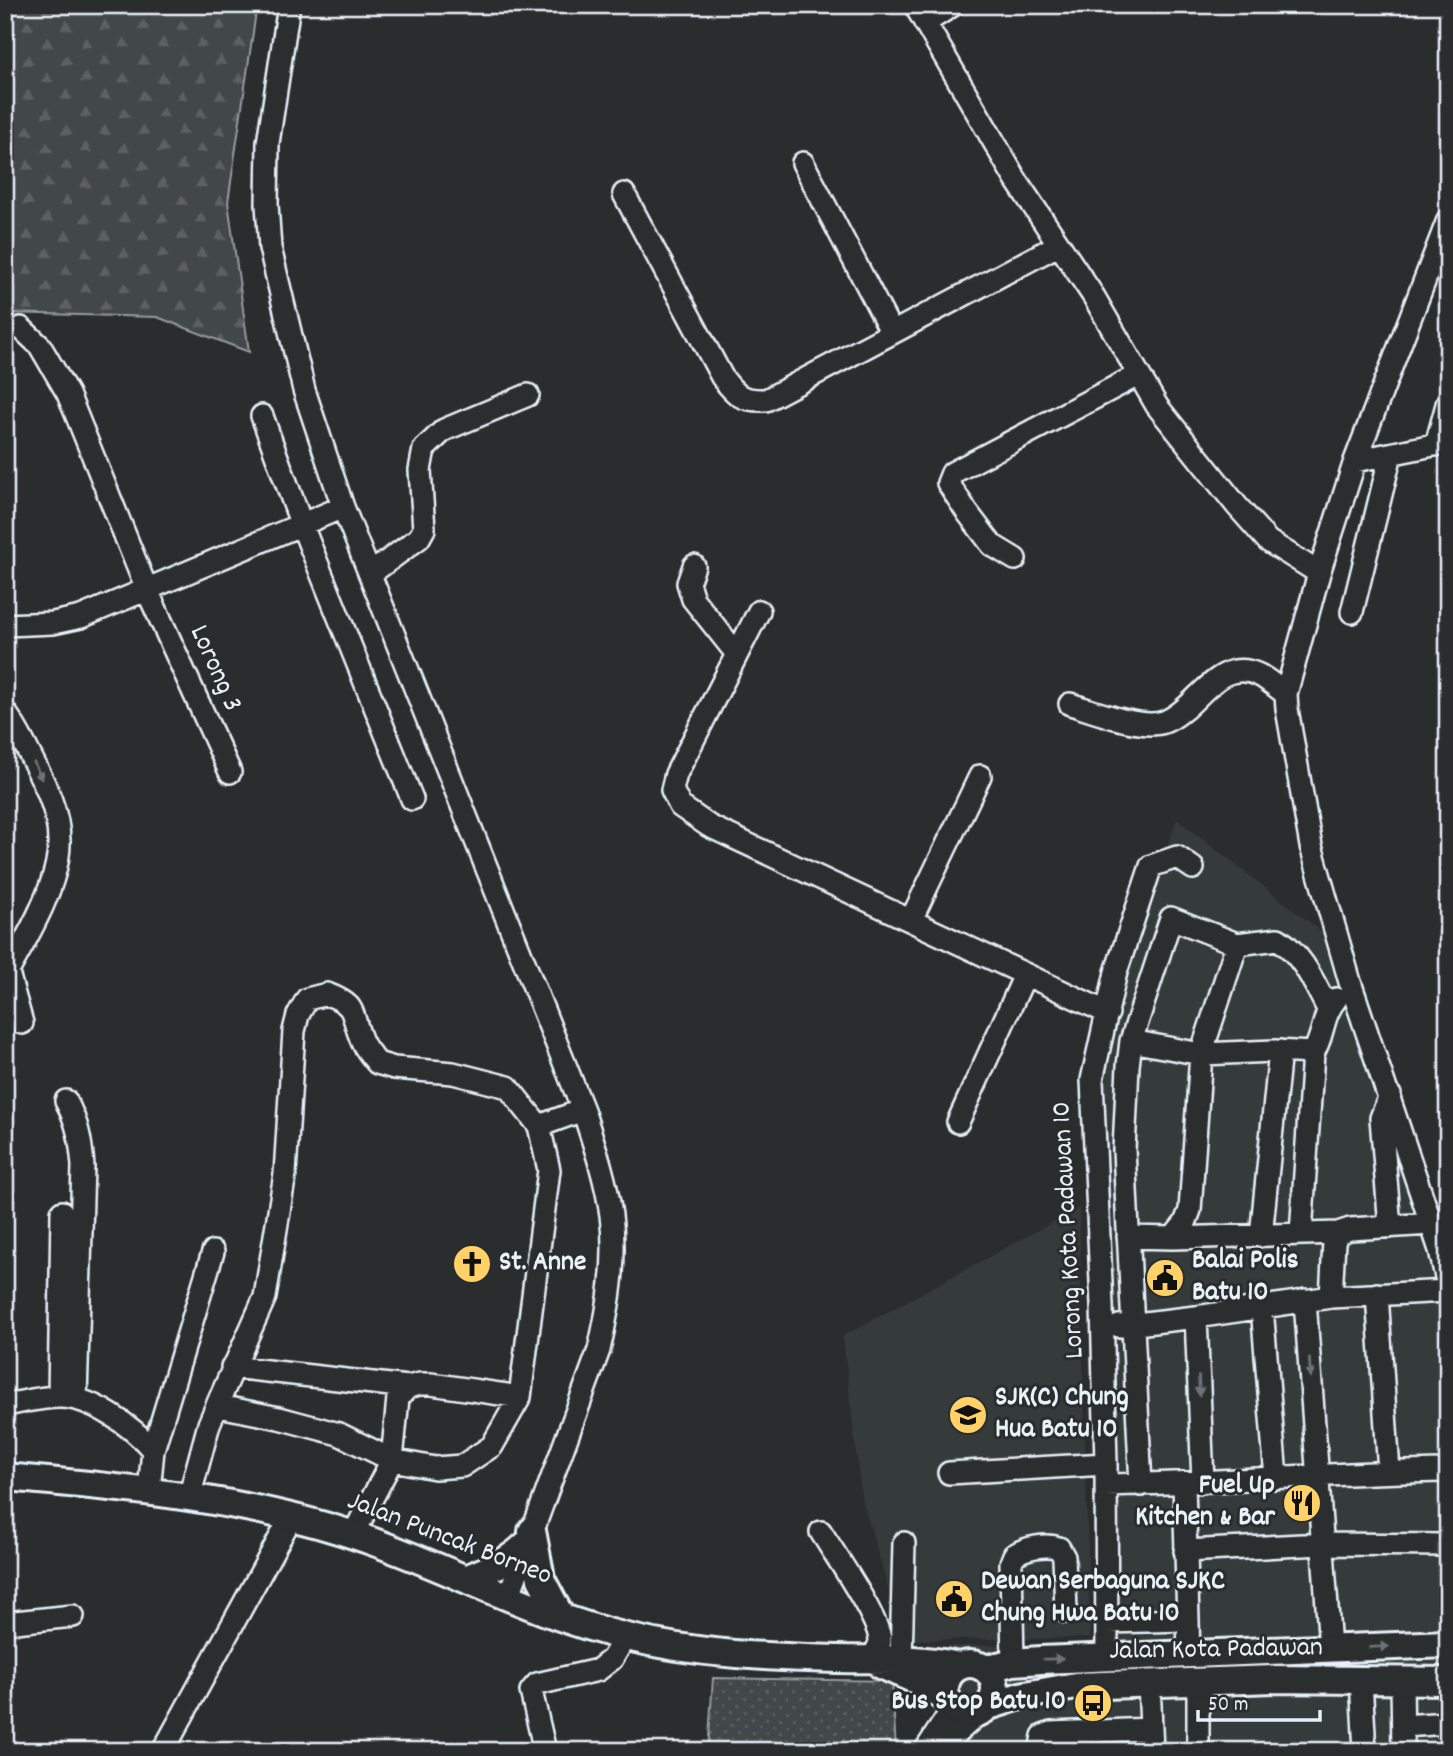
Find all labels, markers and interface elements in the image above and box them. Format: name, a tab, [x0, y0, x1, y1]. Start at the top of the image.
street label: Lorong 3	[177, 619, 251, 719]
one-way arrow	[32, 761, 44, 781]
street label: Lorong Kota Padawan 10	[1043, 1100, 1097, 1360]
place label: Balai Polis Batu 10	[1192, 1242, 1299, 1314]
church icon: St. Anne	[451, 1243, 493, 1285]
place label: St. Anne	[499, 1244, 586, 1284]
public building icon: Balai Polis Batu 10	[1144, 1257, 1186, 1299]
one-way arrow	[1305, 1357, 1316, 1379]
one-way arrow	[1194, 1375, 1205, 1397]
place label: SJK(C) Chung Hua Batu 10	[995, 1379, 1129, 1451]
school or university icon: SJK(C) Chung Hua Batu 10	[947, 1394, 989, 1436]
place label: Fuel Up Kitchen & Bar	[1135, 1467, 1276, 1539]
restaurant icon: Fuel Up Kitchen & Bar	[1281, 1482, 1323, 1524]
street label: Jalan Puncak Borneo	[341, 1483, 557, 1597]
place label: Dewan Serbaguna SJKC Chung Hwa Batu 10	[981, 1563, 1225, 1635]
public building icon: Dewan Serbaguna SJKC Chung Hwa Batu 10	[933, 1578, 975, 1620]
street label: Jalan Kota Padawan	[1109, 1629, 1323, 1673]
one-way arrow	[1368, 1641, 1390, 1652]
one-way arrow	[1043, 1654, 1065, 1665]
scale bar	[1198, 1679, 1320, 1723]
bus stop icon: Bus Stop Batu 10	[1072, 1682, 1114, 1724]
place label: Bus Stop Batu 10	[891, 1683, 1066, 1723]
text: 50 m	[1208, 1691, 1248, 1721]

